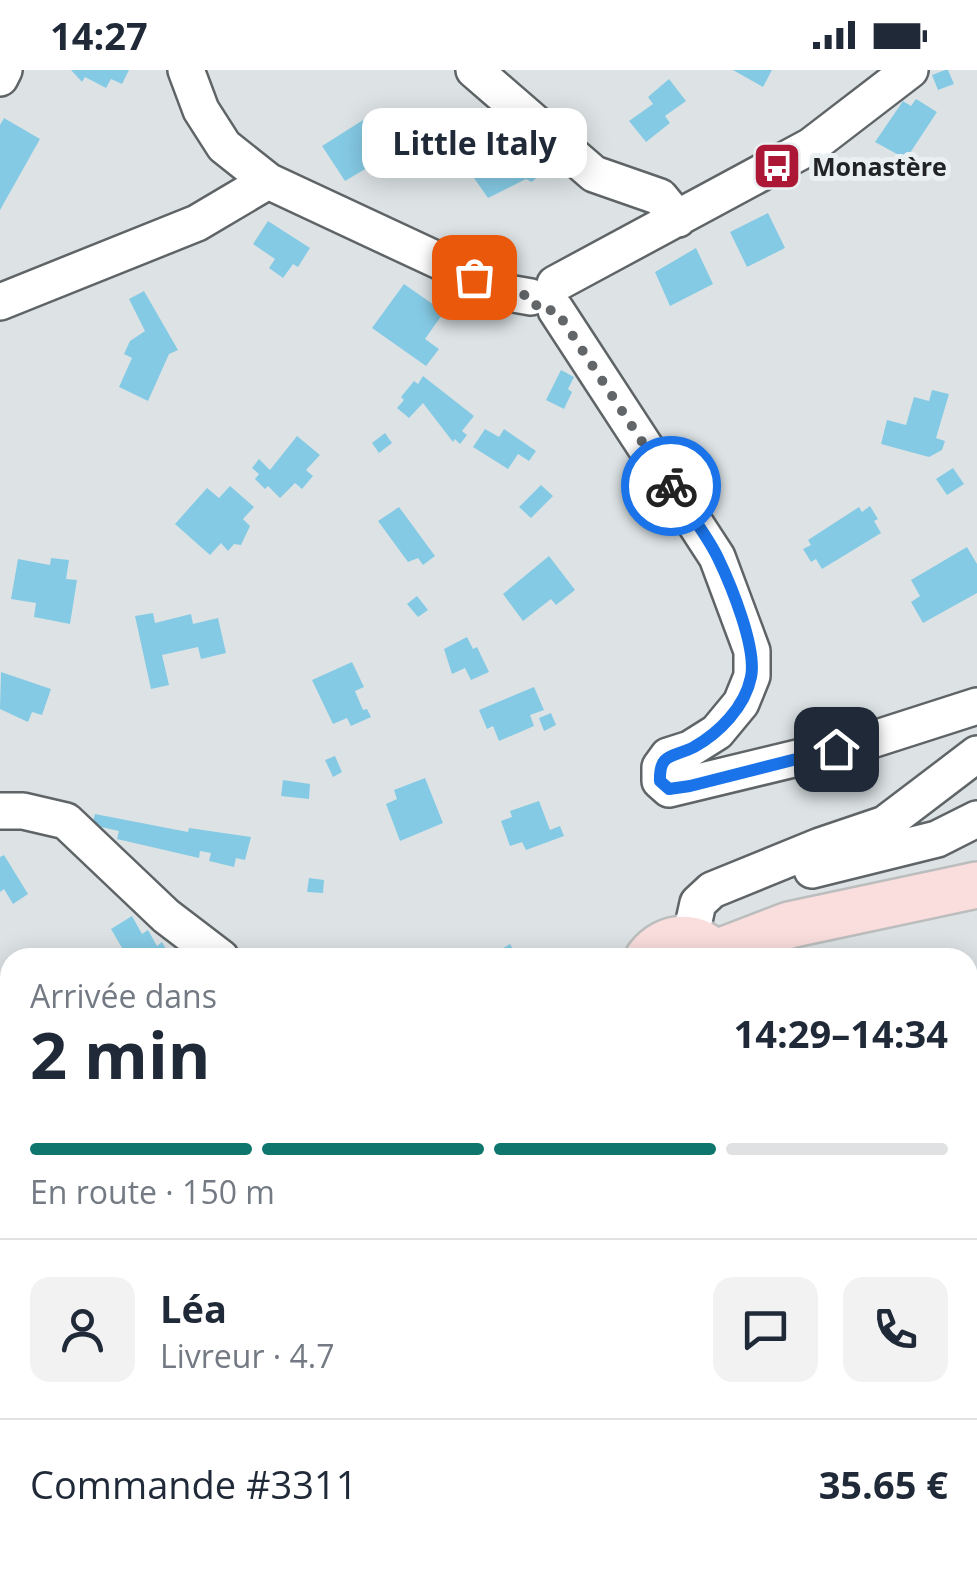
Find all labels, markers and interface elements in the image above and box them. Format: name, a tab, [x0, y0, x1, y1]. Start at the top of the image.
text: 14:27	[50, 9, 148, 61]
callout: Little Italy	[362, 107, 586, 177]
text: Little Italy	[392, 121, 557, 164]
bus stop icon: Monastère	[751, 140, 803, 192]
place label: Monastère	[812, 149, 947, 183]
pin	[432, 235, 517, 320]
icon: bag	[447, 250, 502, 305]
courier	[621, 436, 721, 536]
icon: bike	[644, 459, 699, 514]
pin	[794, 707, 879, 792]
icon: home	[809, 722, 864, 777]
text: Arrivée dans	[30, 974, 217, 1017]
text: 14:29–14:34	[734, 1007, 948, 1059]
text: 2 min	[30, 1010, 210, 1098]
text: En route · 150 m	[30, 1170, 275, 1213]
button: person	[30, 1277, 135, 1382]
button: chat	[713, 1277, 818, 1382]
button: phone	[843, 1277, 948, 1382]
text: Léa	[160, 1282, 227, 1334]
text: Livreur · 4.7	[160, 1334, 335, 1377]
text: Commande #3311	[30, 1458, 358, 1510]
text: 35.65 €	[819, 1458, 948, 1510]

